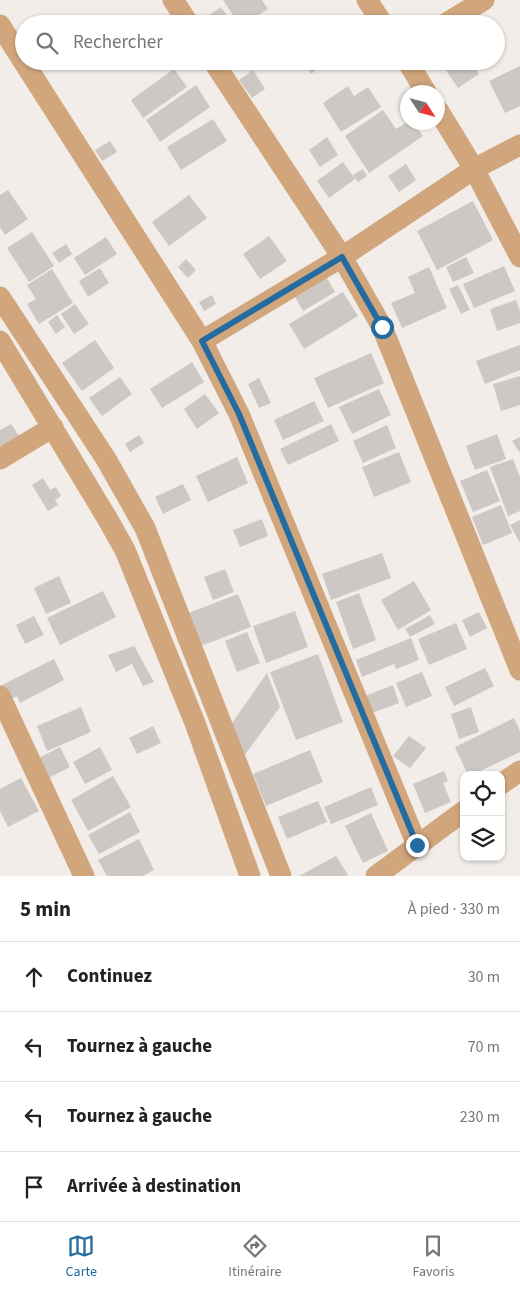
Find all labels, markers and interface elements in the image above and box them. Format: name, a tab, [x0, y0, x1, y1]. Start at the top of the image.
search box	[15, 15, 505, 70]
icon: search	[33, 29, 61, 57]
text: Rechercher	[73, 29, 163, 56]
north arrow	[400, 85, 445, 130]
route start	[371, 316, 394, 339]
map controls	[460, 771, 505, 861]
button: locate	[460, 771, 505, 816]
button: layers	[460, 816, 505, 861]
route end	[406, 834, 429, 857]
text: 5 min	[20, 894, 71, 924]
text: À pied · 330 m	[408, 898, 500, 920]
icon: ahead	[20, 963, 48, 991]
text: Continuez	[67, 963, 152, 990]
text: 30 m	[468, 966, 500, 988]
icon: left	[20, 1033, 48, 1061]
text: Tournez à gauche	[67, 1033, 212, 1060]
text: 70 m	[468, 1036, 500, 1058]
icon: left	[20, 1103, 48, 1131]
text: Tournez à gauche	[67, 1103, 212, 1130]
text: 230 m	[460, 1106, 500, 1128]
icon: arrive	[20, 1173, 48, 1201]
text: Arrivée à destination	[67, 1173, 241, 1200]
tab: Carte	[66, 1232, 97, 1282]
tab: Itinéraire	[228, 1232, 281, 1282]
tab: Favoris	[413, 1232, 454, 1282]

